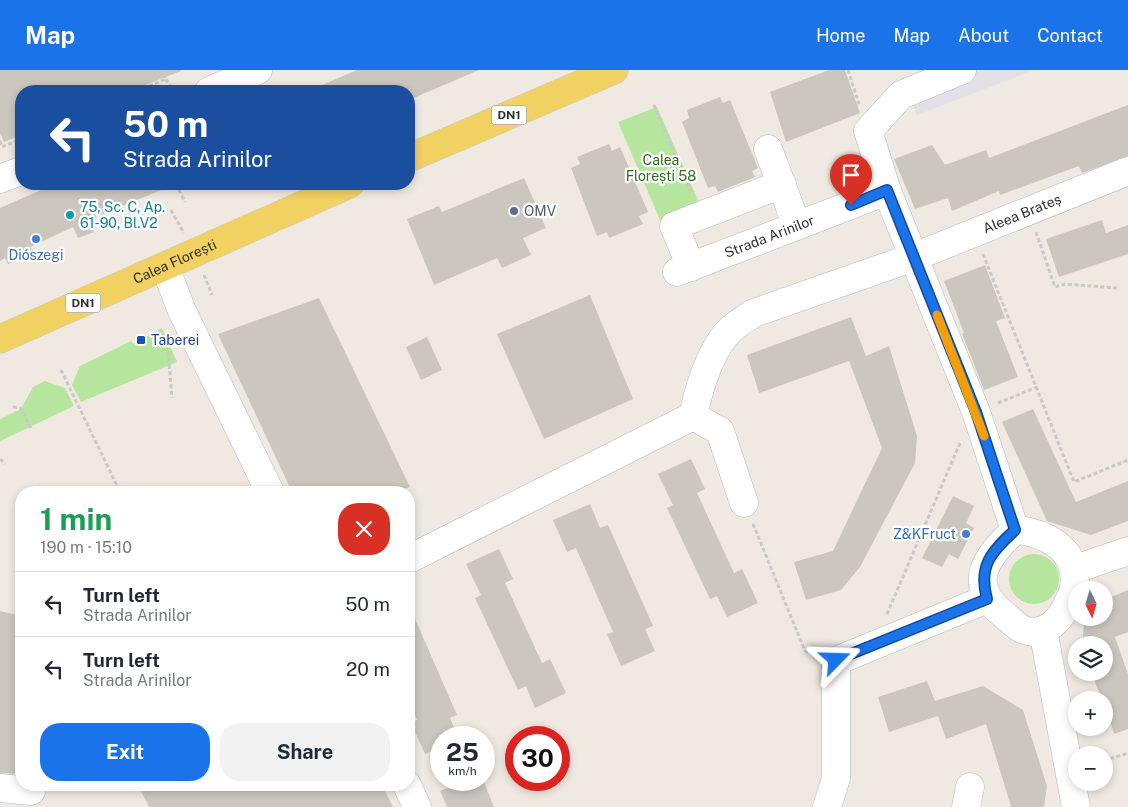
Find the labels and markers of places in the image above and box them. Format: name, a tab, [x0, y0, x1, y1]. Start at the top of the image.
pin	[830, 154, 872, 205]
place label: 75, Sc. C, Ap. 61-90, Bl.V2	[80, 199, 165, 231]
place label: OMV	[524, 203, 557, 219]
marker: OMV	[508, 205, 520, 217]
marker: 75, Sc. C, Ap. 61-90, Bl.V2	[64, 209, 76, 221]
marker: Diószegi	[30, 233, 42, 245]
place label: Diószegi	[9, 247, 63, 263]
place label: Taberei	[151, 332, 199, 348]
marker: Taberei	[135, 334, 147, 346]
place label: Z&KFruct	[893, 526, 956, 542]
marker: Z&KFruct	[960, 528, 972, 540]

